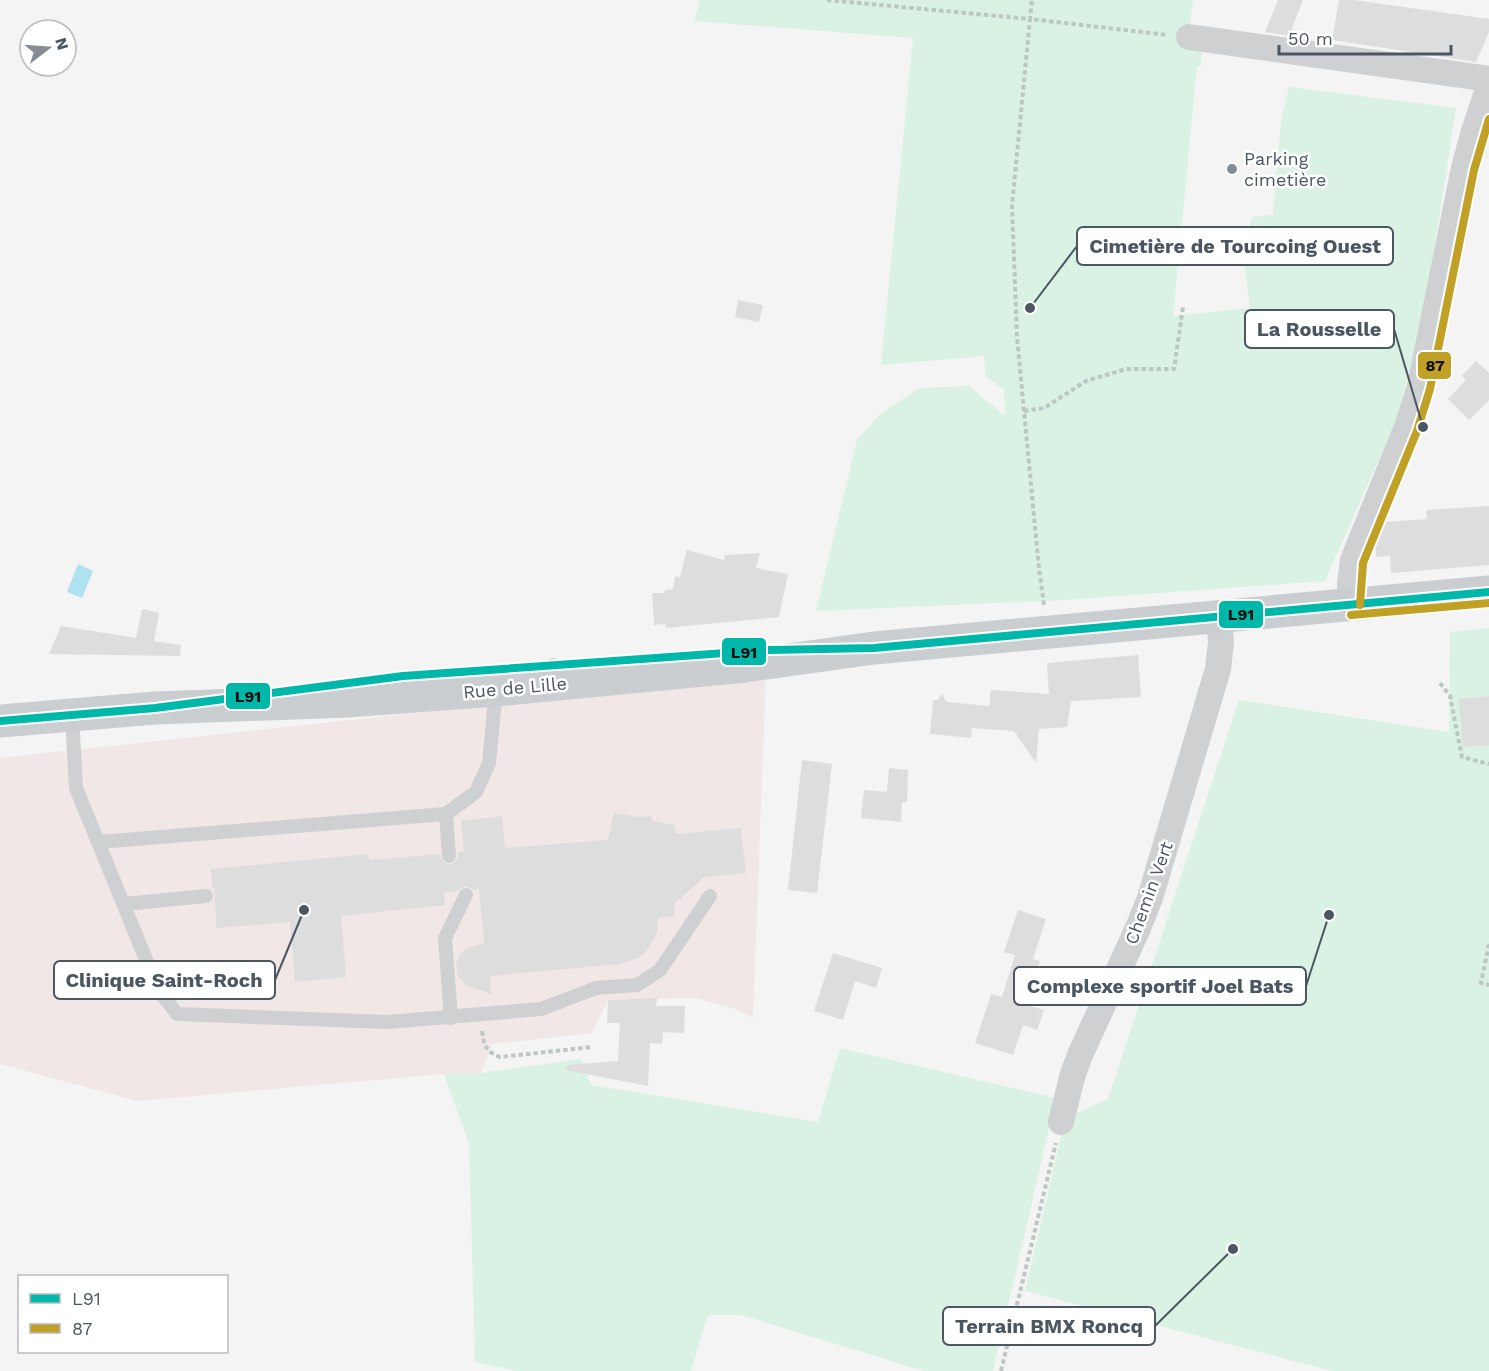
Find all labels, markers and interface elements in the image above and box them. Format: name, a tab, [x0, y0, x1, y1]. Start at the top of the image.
north arrow	[18, 18, 78, 78]
scale bar	[1279, 18, 1452, 56]
text: 50 m	[1288, 28, 1333, 49]
text: N	[51, 35, 73, 52]
place label: Parking cimetière	[1244, 148, 1326, 190]
marker: Parking cimetière	[1225, 162, 1239, 176]
callout: Cimetière de Tourcoing Ouest	[1077, 227, 1393, 265]
text: Cimetière de Tourcoing Ouest	[1089, 234, 1381, 258]
callout: La Rousselle	[1245, 310, 1394, 348]
text: La Rousselle	[1257, 317, 1381, 341]
line badge: 87	[1417, 351, 1452, 380]
text: 87	[1425, 356, 1445, 375]
line badge: L91	[1218, 600, 1264, 629]
text: L91	[1228, 605, 1254, 624]
line badge: L91	[721, 637, 767, 666]
text: L91	[731, 643, 757, 662]
street label: Rue de Lille	[462, 673, 568, 703]
line badge: L91	[225, 682, 271, 710]
text: L91	[235, 687, 261, 706]
street label: Chemin Vert	[1120, 838, 1177, 947]
callout: Clinique Saint-Roch	[54, 961, 275, 999]
callout: Complexe sportif Joel Bats	[1014, 967, 1306, 1005]
text: Clinique Saint-Roch	[65, 968, 263, 992]
text: Complexe sportif Joel Bats	[1027, 974, 1294, 998]
legend	[18, 1275, 228, 1353]
text: L91	[72, 1288, 101, 1309]
callout: Terrain BMX Roncq	[943, 1307, 1155, 1345]
text: Terrain BMX Roncq	[955, 1314, 1143, 1338]
text: 87	[72, 1318, 92, 1339]

